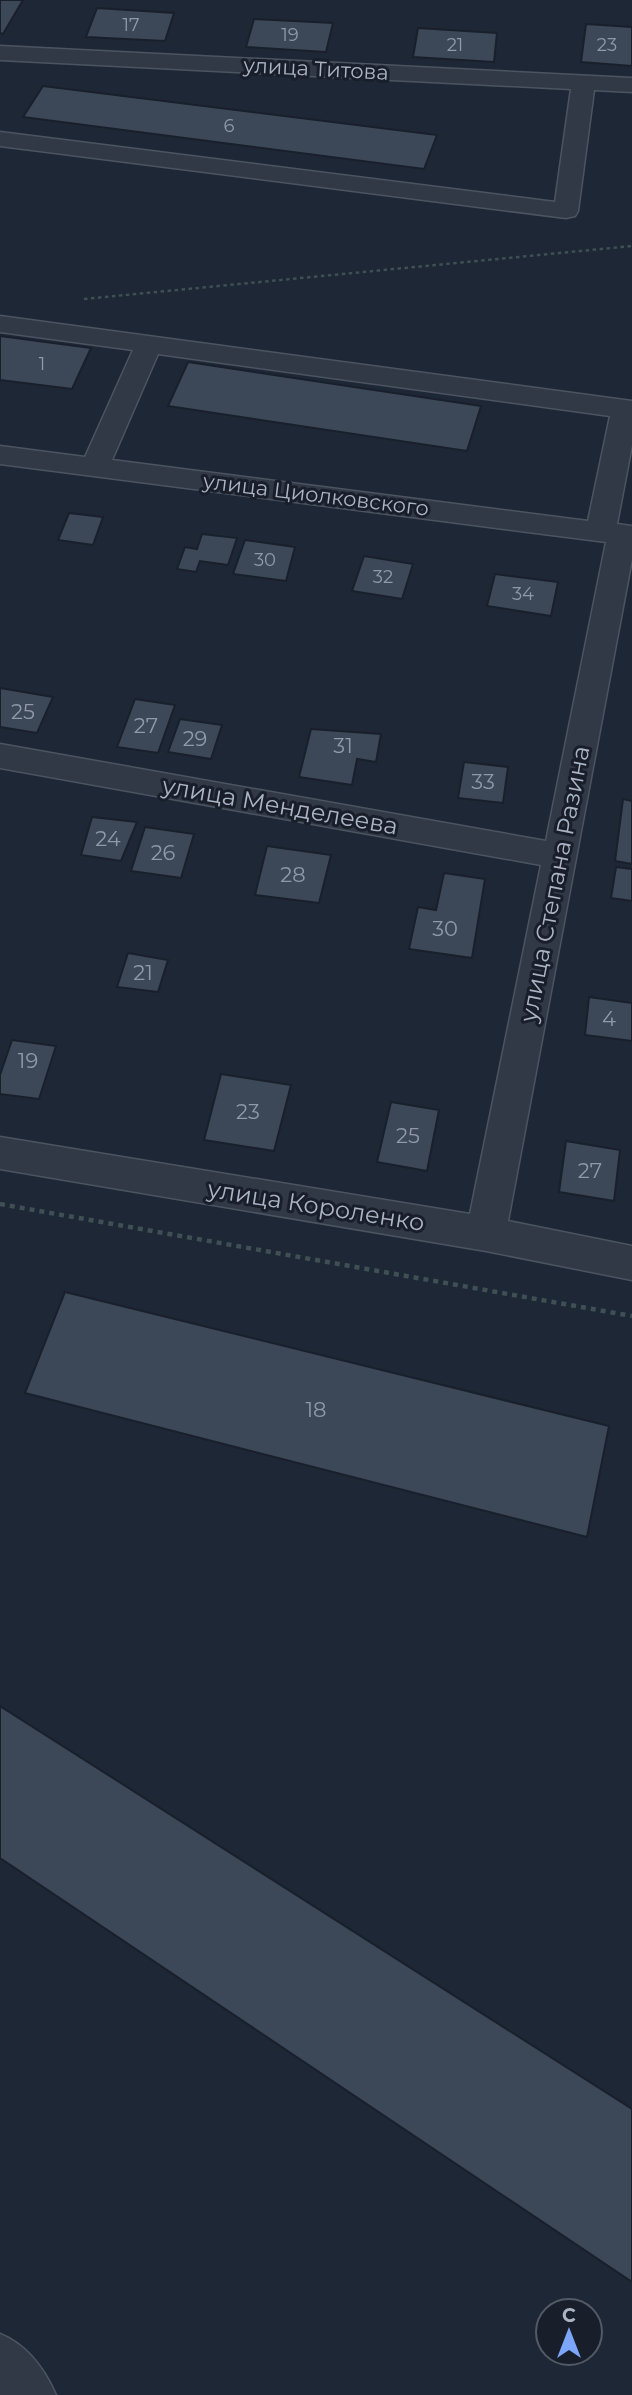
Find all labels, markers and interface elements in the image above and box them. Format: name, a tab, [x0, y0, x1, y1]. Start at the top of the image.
house number: 17	[122, 14, 140, 36]
house number: 19	[281, 24, 299, 46]
house number: 21	[447, 34, 463, 56]
house number: 23	[597, 34, 617, 56]
street label: улица Титова	[242, 52, 389, 85]
house number: 6	[224, 115, 235, 137]
house number: 1	[39, 353, 45, 375]
street label: улица Циолковского	[201, 468, 430, 521]
house number: 30	[254, 549, 276, 571]
house number: 32	[373, 566, 393, 588]
house number: 34	[512, 583, 534, 605]
house number: 25	[11, 699, 35, 724]
house number: 27	[134, 713, 158, 738]
house number: 29	[183, 726, 207, 751]
house number: 31	[333, 733, 353, 758]
street label: улица Степана Разина	[513, 743, 596, 1025]
house number: 33	[471, 769, 495, 794]
street label: улица Менделеева	[159, 770, 400, 841]
house number: 24	[95, 826, 121, 851]
house number: 26	[151, 840, 176, 865]
house number: 28	[280, 862, 306, 887]
house number: 30	[432, 916, 458, 941]
house number: 21	[133, 960, 153, 985]
house number: 4	[602, 1006, 616, 1031]
house number: 19	[18, 1048, 38, 1073]
house number: 23	[236, 1099, 260, 1124]
house number: 25	[396, 1123, 420, 1148]
house number: 27	[578, 1158, 602, 1183]
street label: улица Короленко	[205, 1174, 427, 1237]
house number: 18	[306, 1397, 326, 1422]
north arrow	[534, 2297, 604, 2367]
text: С	[562, 2304, 576, 2327]

